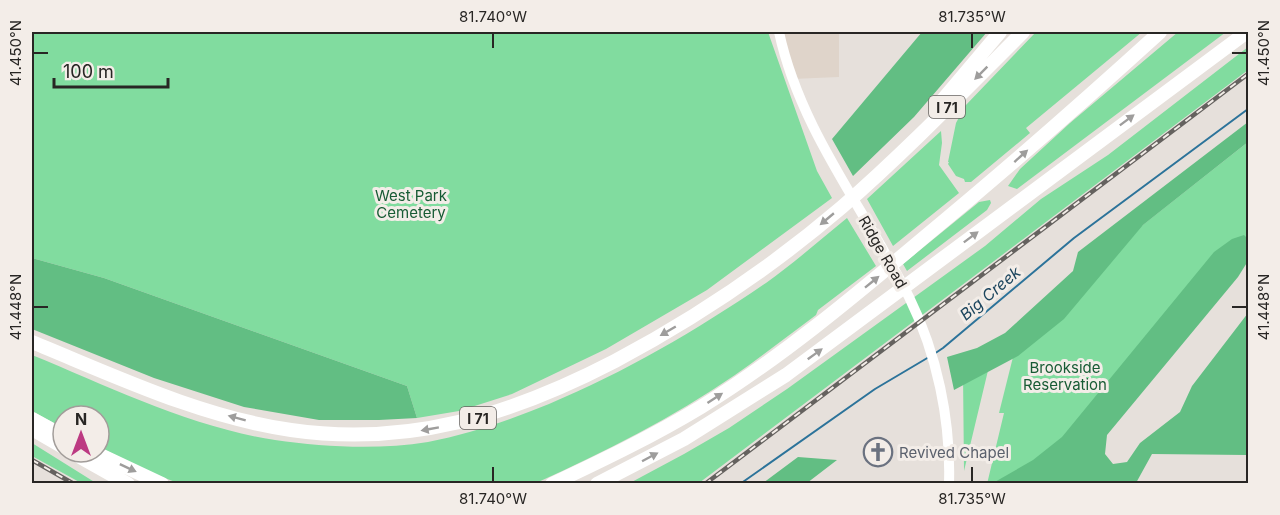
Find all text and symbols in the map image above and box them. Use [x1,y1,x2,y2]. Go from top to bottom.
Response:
text: 81.740°W [459,7,527,26]
text: 81.735°W [938,7,1006,26]
text: 41.450°N [6,20,25,86]
text: 41.450°N [1254,20,1273,86]
scale bar [54,51,168,89]
text: 100 m [63,61,114,82]
one-way arrow [975,66,989,80]
road number: I 71 [929,96,965,118]
one-way arrow [1120,115,1135,127]
one-way arrow [1013,150,1028,163]
park label: West Park Cemetery [375,186,448,222]
one-way arrow [820,212,835,225]
street label: Ridge Road [855,212,911,292]
one-way arrow [964,232,979,244]
water label: Big Creek [955,262,1025,324]
text: 41.448°N [6,274,25,340]
text: 41.448°N [1254,274,1273,340]
one-way arrow [864,275,880,288]
one-way arrow [659,326,676,336]
one-way arrow [806,348,822,360]
park label: Brookside Reservation [1023,358,1107,394]
one-way arrow [707,392,723,403]
north arrow [51,404,111,464]
road number: I 71 [460,407,496,429]
text: N [75,409,87,429]
one-way arrow [228,413,246,423]
one-way arrow [420,425,439,434]
church icon: Revived Chapel [862,436,894,468]
place label: Revived Chapel [899,443,1009,462]
one-way arrow [642,452,659,462]
one-way arrow [119,464,136,473]
text: 81.740°W [459,489,527,508]
text: 81.735°W [938,489,1006,508]

